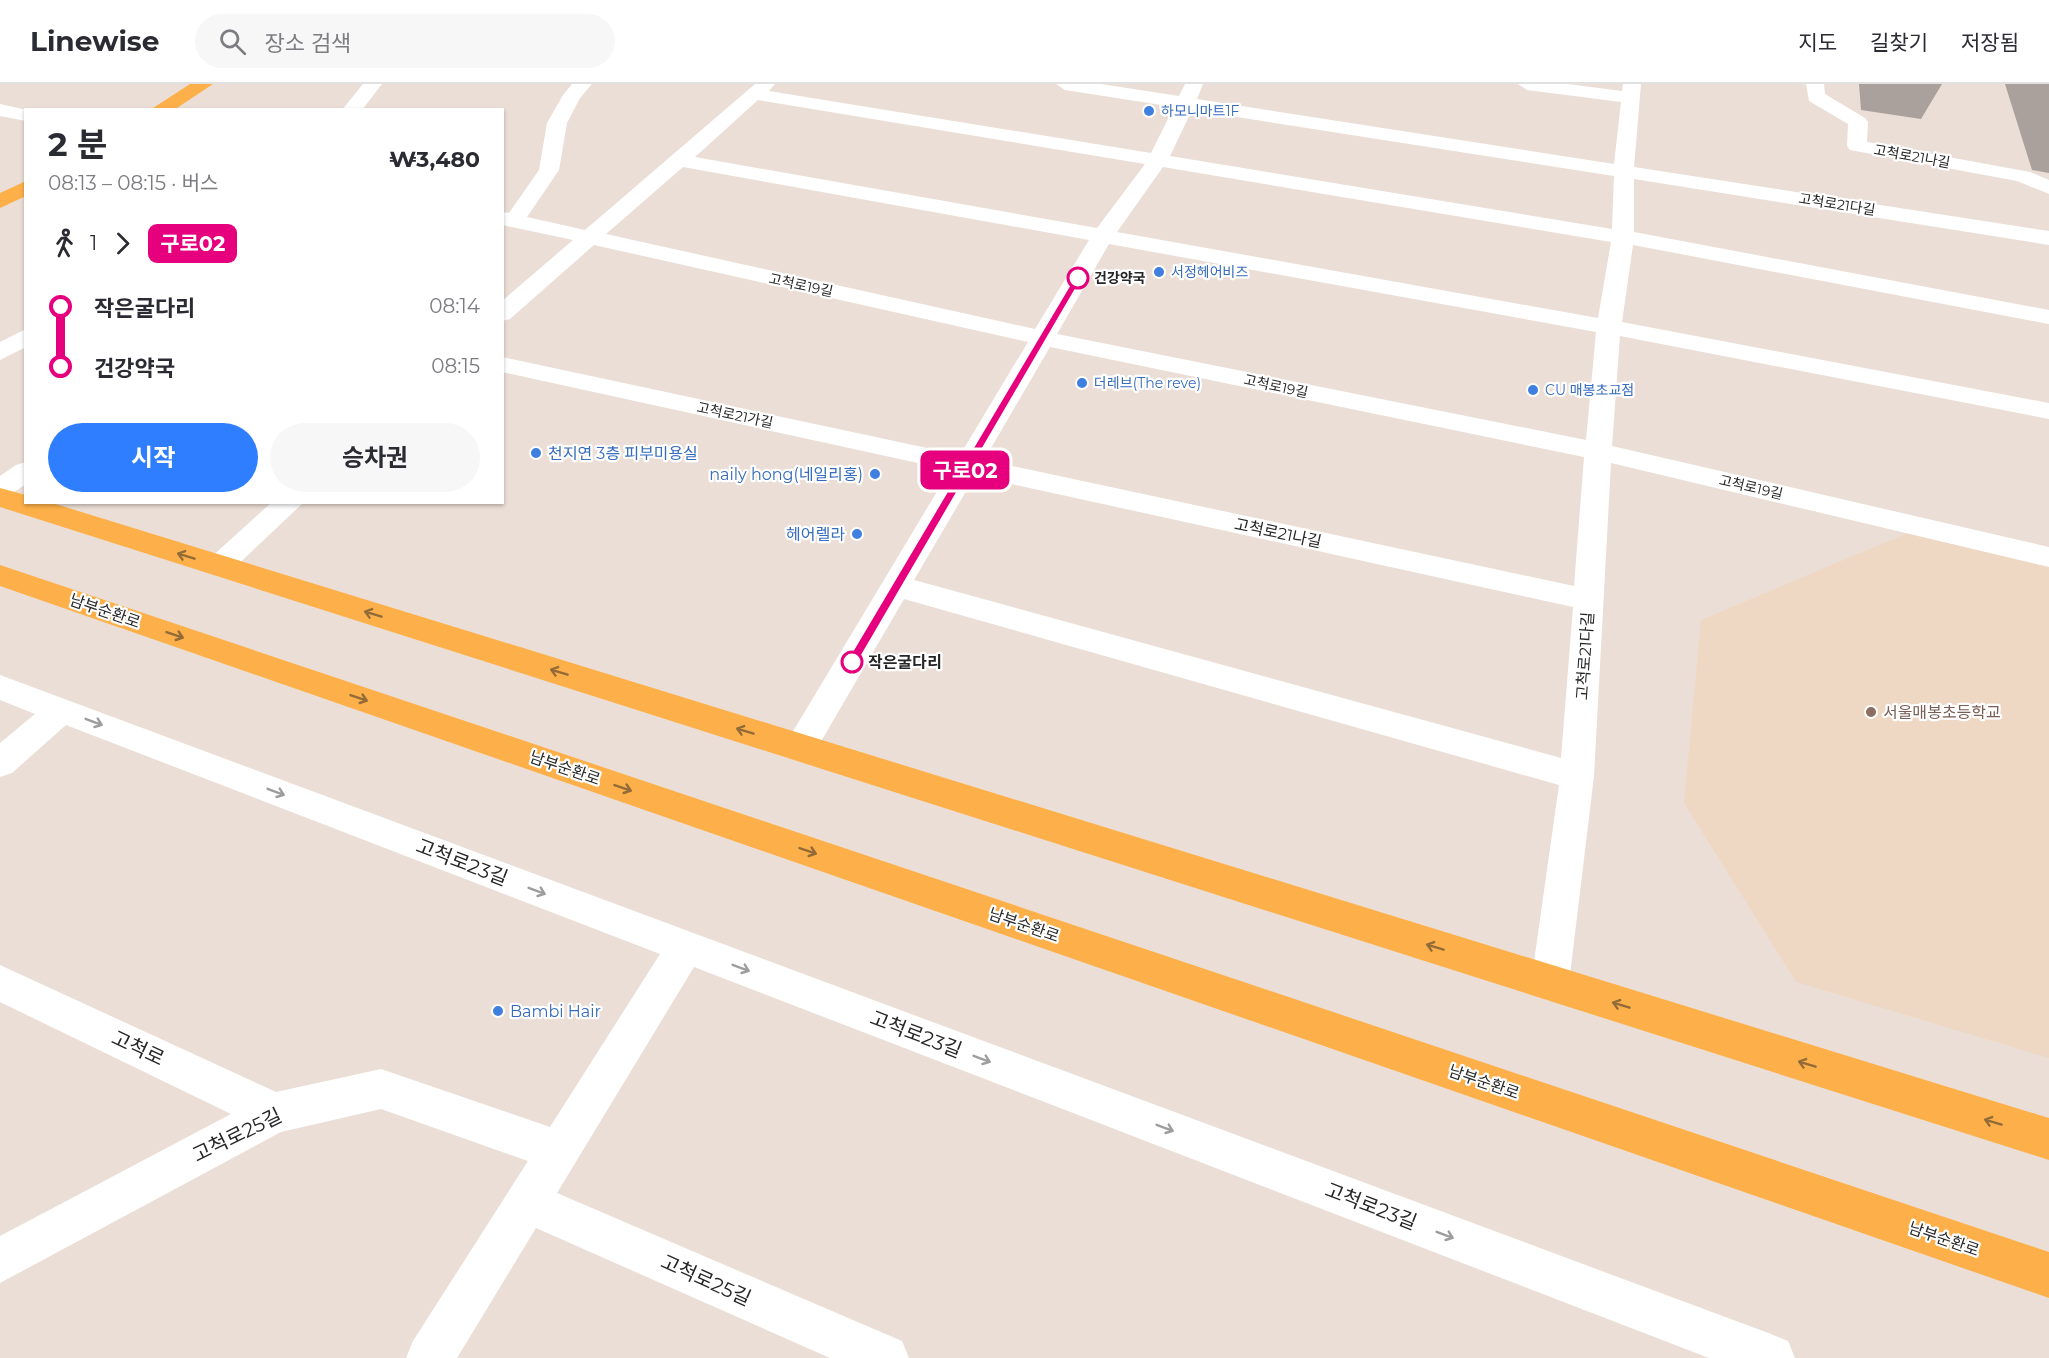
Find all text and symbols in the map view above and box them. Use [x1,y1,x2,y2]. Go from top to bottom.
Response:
search box [195,14,615,68]
text: Linewise [30,24,159,58]
icon: search [216,25,249,58]
text: 장소 검색 [264,30,351,57]
text: 지도 [1798,30,1837,55]
text: 길찾기 [1870,30,1928,55]
text: 저장됨 [1961,30,2019,55]
place label: 하모니마트1F [1161,102,1239,120]
marker: 하모니마트1F [1142,104,1156,118]
text: 2 분 [48,124,107,164]
street label: 고척로21나길 [1872,140,1952,172]
text: ₩3,480 [389,146,480,173]
text: 08:13 – 08:15 · 버스 [48,171,218,195]
street label: 고척로21다길 [1797,189,1877,219]
icon: walk [48,227,81,260]
icon: forward [106,227,139,260]
text: 1 [90,231,97,255]
text: 구로02 [160,231,225,256]
place label: 서정헤어비즈 [1171,263,1248,281]
marker: 서정헤어비즈 [1152,265,1166,279]
marker: 건강약국 [1067,267,1089,289]
street label: 고척로19길 [767,269,835,301]
place label: 건강약국 [1094,269,1146,287]
text: 08:14 [429,294,480,318]
text: 작은굴다리 [94,295,195,322]
text: 08:15 [431,354,480,378]
text: 건강약국 [94,355,175,382]
street label: 고척로19길 [1242,370,1310,402]
place label: 더레브(The reve) [1094,374,1201,392]
marker: 더레브(The reve) [1075,376,1089,390]
place label: CU 매봉초교점 [1545,381,1634,399]
marker: CU 매봉초교점 [1526,383,1540,397]
street label: 고척로21가길 [695,398,775,432]
button: 시작 [48,423,258,492]
button: 승차권 [270,423,480,492]
place label: 천지연 3층 피부미용실 [548,444,698,463]
marker: 천지연 3층 피부미용실 [529,446,543,460]
line badge: 구로02 [923,450,1007,490]
text: 구로02 [932,458,998,483]
place label: naily hong(네일리홍) [709,465,863,484]
marker: naily hong(네일리홍) [868,467,882,481]
street label: 고척로19길 [1717,471,1785,503]
street label: 고척로21나길 [1233,515,1323,551]
place label: 헤어렐라 [786,525,845,544]
marker: 헤어렐라 [850,527,864,541]
one-way arrow [177,550,196,561]
street label: 남부순환로 [67,590,143,632]
one-way arrow [364,608,383,619]
street label: 고척로21다길 [1572,611,1598,701]
one-way arrow [165,630,184,641]
marker: 작은굴다리 [841,651,863,673]
place label: 작은굴다리 [868,653,942,672]
one-way arrow [550,666,569,677]
one-way arrow [349,693,368,704]
place label: 서울매봉초등학교 [1883,703,2001,722]
marker: 서울매봉초등학교 [1864,705,1878,719]
one-way arrow [84,717,103,728]
one-way arrow [736,725,755,736]
street label: 남부순환로 [527,747,603,789]
one-way arrow [613,784,632,795]
one-way arrow [266,787,285,798]
street label: 고척로23길 [413,834,511,890]
one-way arrow [798,847,817,858]
one-way arrow [527,886,546,897]
street label: 남부순환로 [986,904,1062,946]
one-way arrow [1426,941,1445,952]
one-way arrow [731,963,750,974]
one-way arrow [1612,999,1631,1010]
place label: Bambi Hair [510,1002,601,1021]
marker: Bambi Hair [491,1004,505,1018]
street label: 고척로23길 [867,1006,965,1062]
street label: 고척로 [108,1025,168,1071]
one-way arrow [972,1054,991,1065]
one-way arrow [1798,1057,1817,1068]
street label: 남부순환로 [1446,1061,1522,1103]
street label: 고척로25길 [188,1103,286,1167]
one-way arrow [1984,1116,2003,1127]
one-way arrow [1155,1124,1173,1135]
street label: 고척로23길 [1322,1178,1420,1234]
street label: 남부순환로 [1906,1218,1982,1260]
one-way arrow [1435,1230,1454,1241]
street label: 고척로25길 [657,1249,755,1311]

